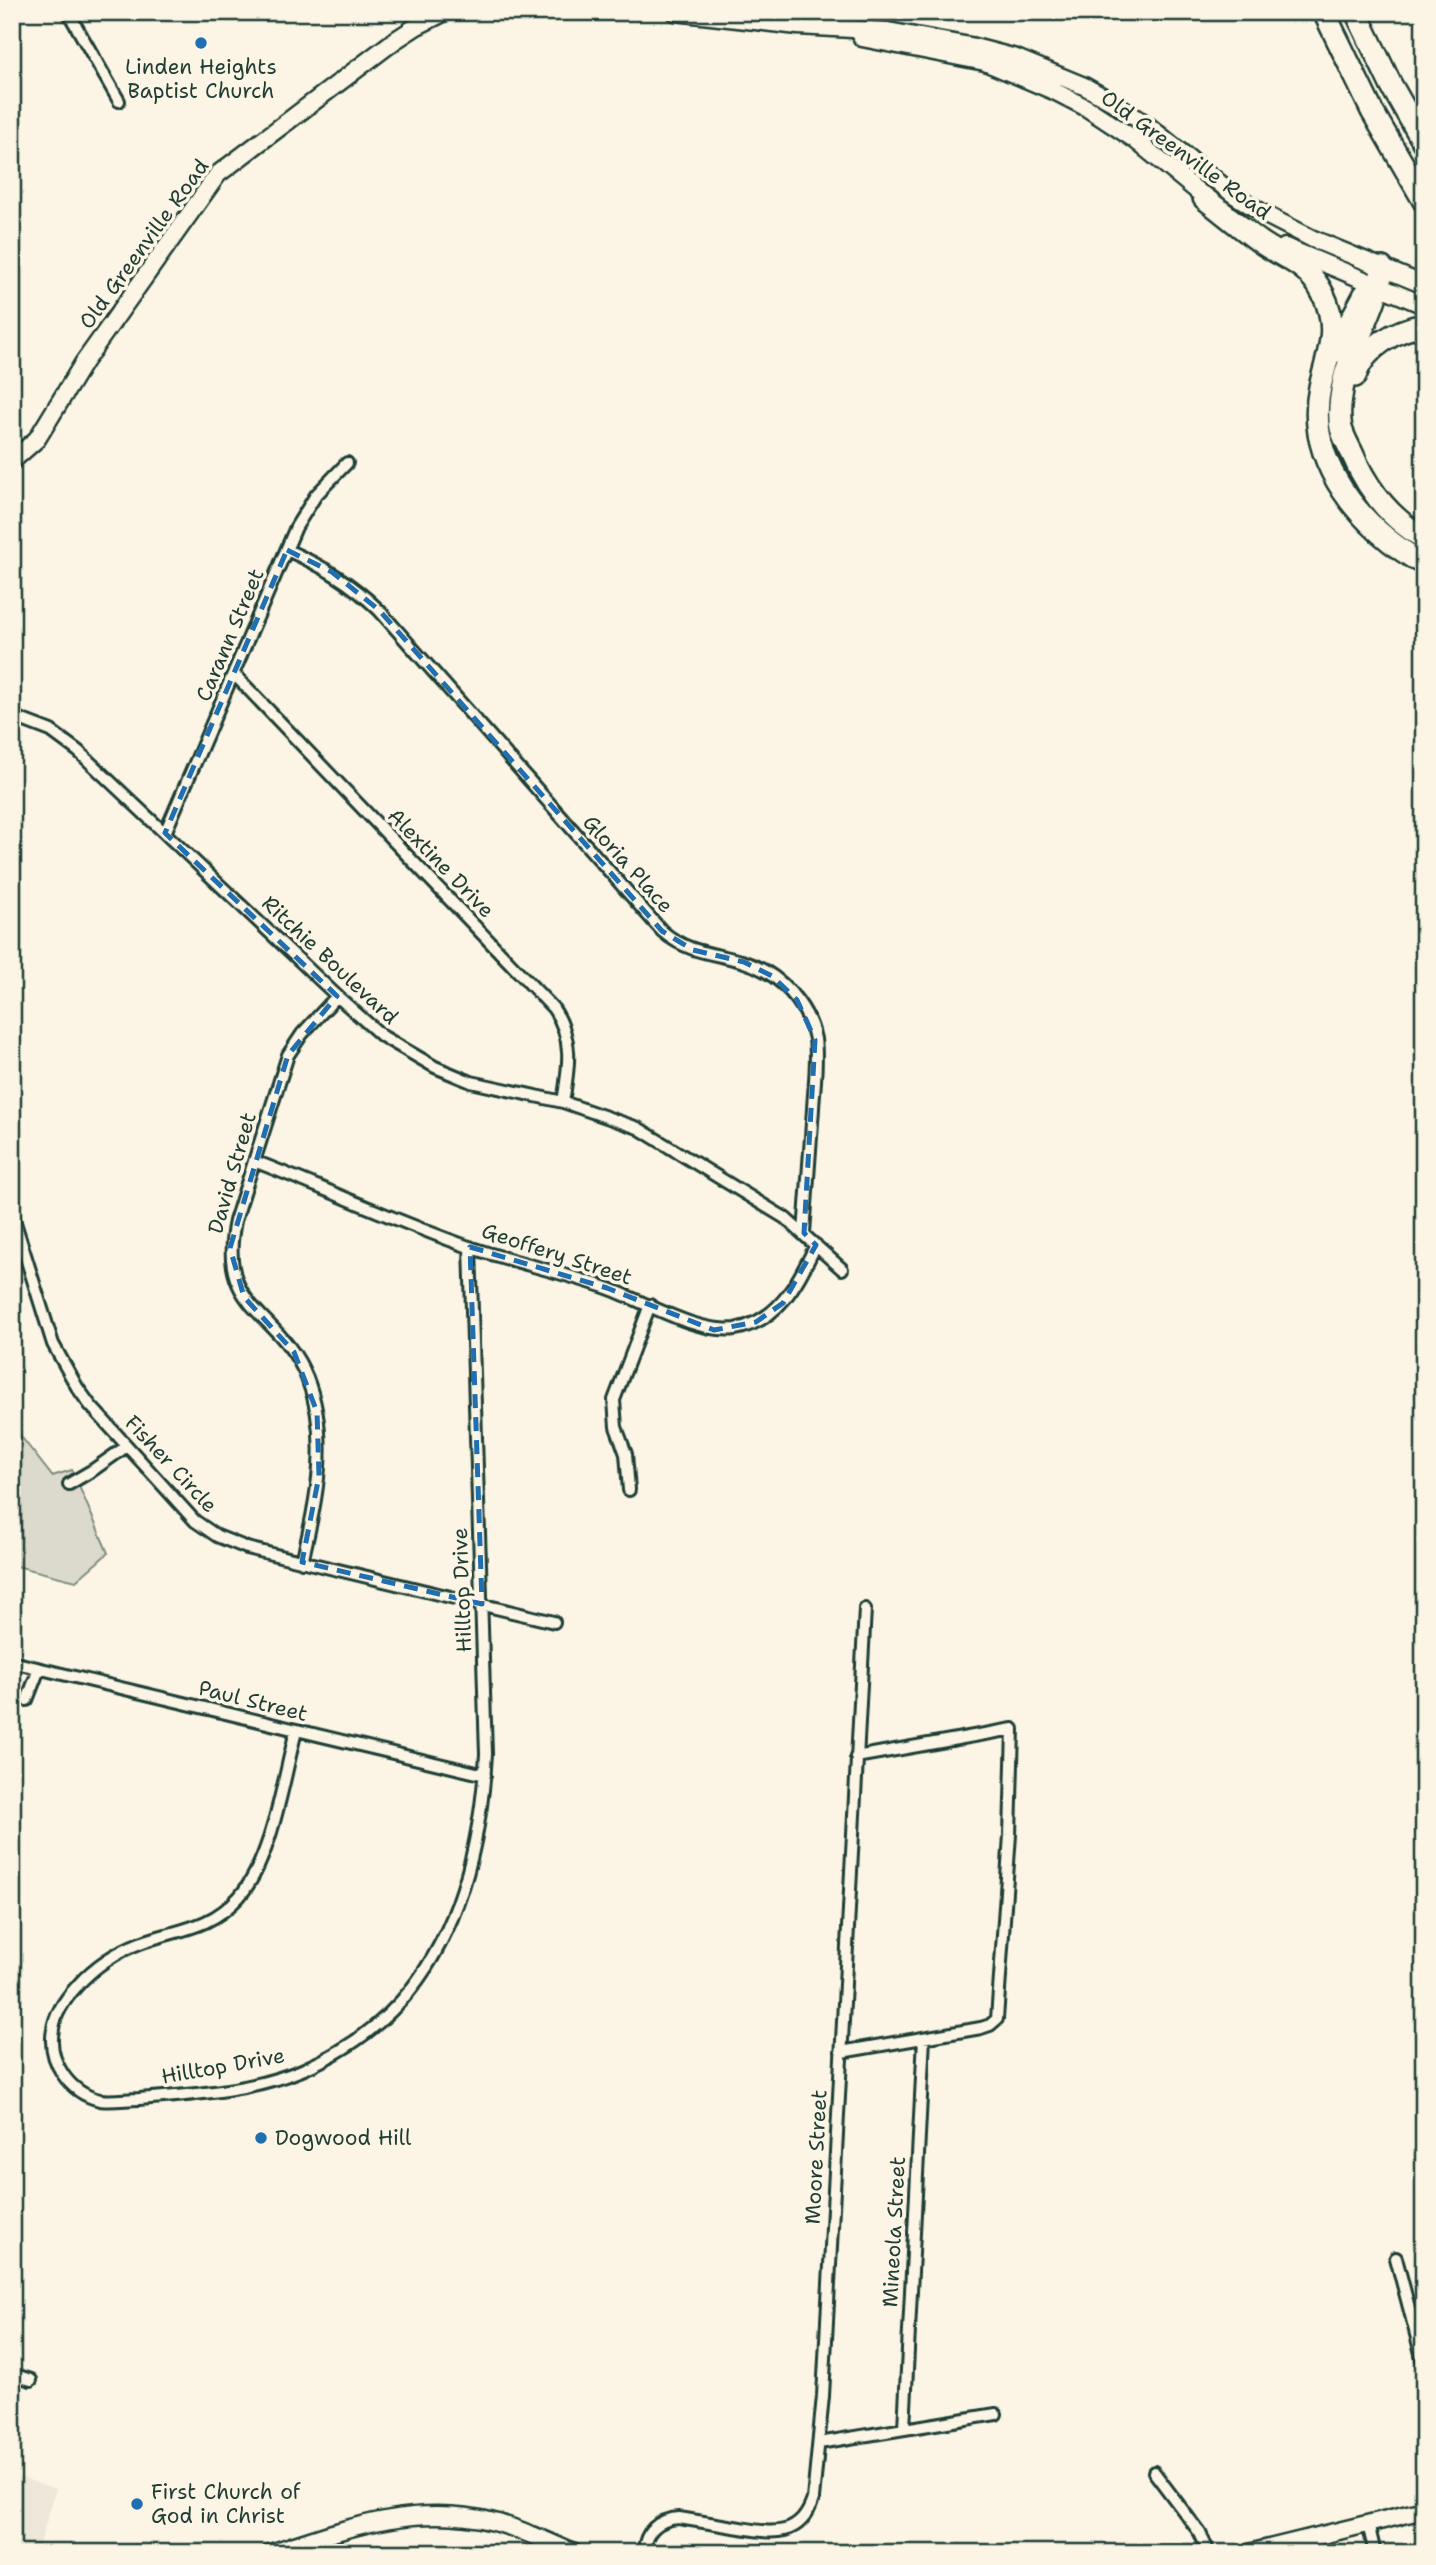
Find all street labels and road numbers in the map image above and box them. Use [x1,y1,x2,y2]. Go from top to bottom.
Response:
street label: Old Greenville Road [1095,84,1277,226]
street label: Old Greenville Road [73,153,215,335]
street label: Carann Street [189,564,271,706]
street label: Alextine Drive [382,802,500,924]
street label: Gloria Place [576,809,680,919]
street label: Ritchie Boulevard [256,889,404,1031]
street label: David Street [201,1109,263,1237]
street label: Geoffery Street [478,1216,636,1292]
street label: Fisher Circle [119,1409,223,1519]
street label: Hilltop Drive [446,1527,478,1653]
street label: Paul Street [196,1674,310,1728]
street label: Hilltop Drive [159,2041,287,2091]
street label: Moore Street [798,2089,834,2225]
street label: Mineola Street [876,2156,912,2308]

